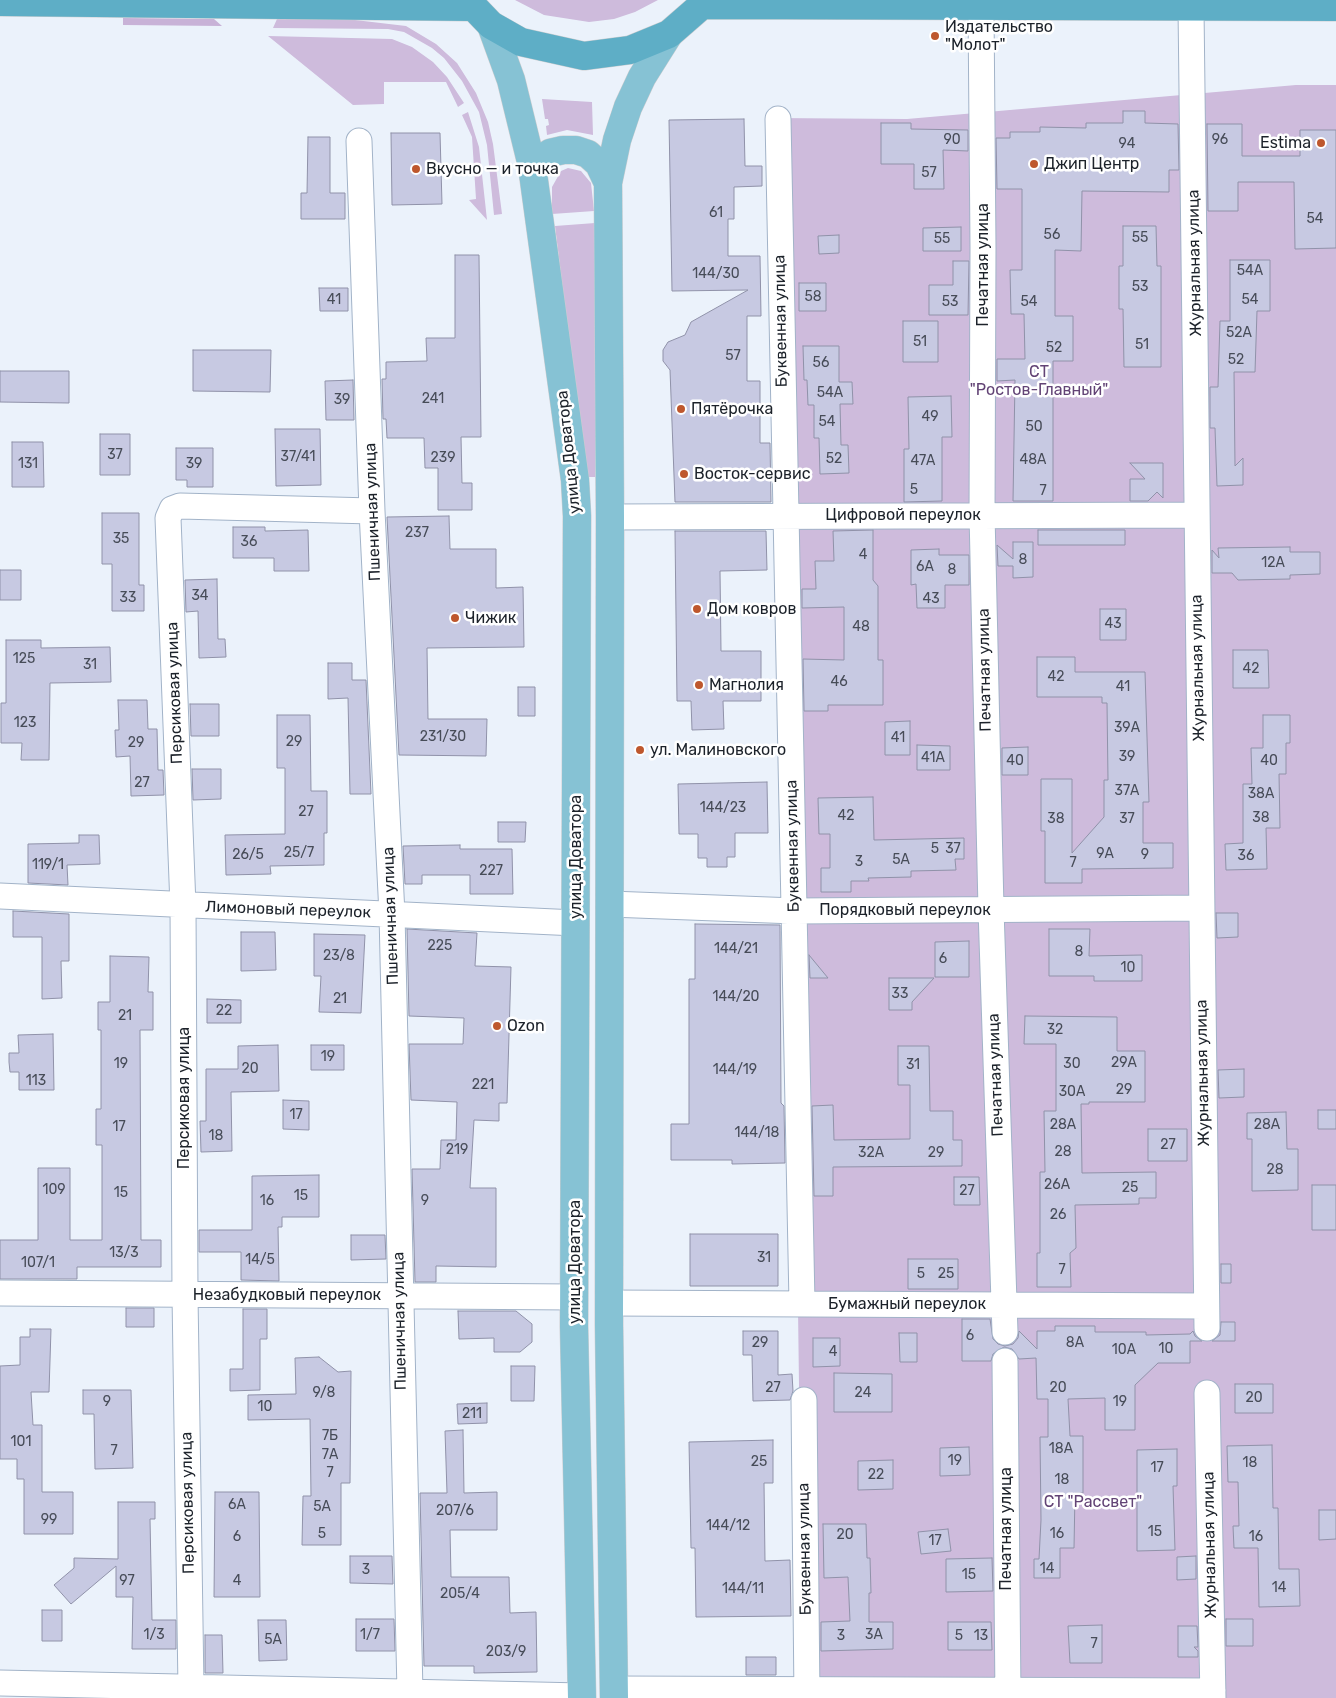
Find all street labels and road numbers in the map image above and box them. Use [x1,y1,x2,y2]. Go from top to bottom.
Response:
street label: Журнальная улица [1184,189,1206,337]
street label: Печатная улица [973,203,993,327]
street label: Буквенная улица [770,255,792,387]
street label: улица Доватора [553,389,585,515]
street label: Пшеничная улица [361,442,385,582]
street label: Цифровой переулок [825,505,981,525]
street label: Журнальная улица [1187,594,1209,742]
street label: Печатная улица [974,608,996,732]
street label: Персиковая улица [163,622,187,764]
street label: Буквенная улица [782,780,804,912]
street label: улица Доватора [566,795,586,919]
street label: Пшеничная улица [379,846,403,986]
street label: Лимоновый переулок [205,898,371,922]
street label: Порядковый переулок [819,900,991,920]
street label: Журнальная улица [1192,999,1214,1147]
street label: Печатная улица [984,1013,1008,1137]
street label: Персиковая улица [174,1027,194,1169]
street label: улица Доватора [565,1200,585,1324]
street label: Пшеничная улица [389,1252,411,1390]
street label: Незабудковый переулок [193,1285,381,1305]
street label: Бумажный переулок [828,1294,986,1314]
street label: Персиковая улица [177,1432,199,1574]
street label: Печатная улица [996,1467,1016,1591]
street label: Журнальная улица [1199,1471,1221,1619]
street label: Буквенная улица [794,1483,816,1615]

